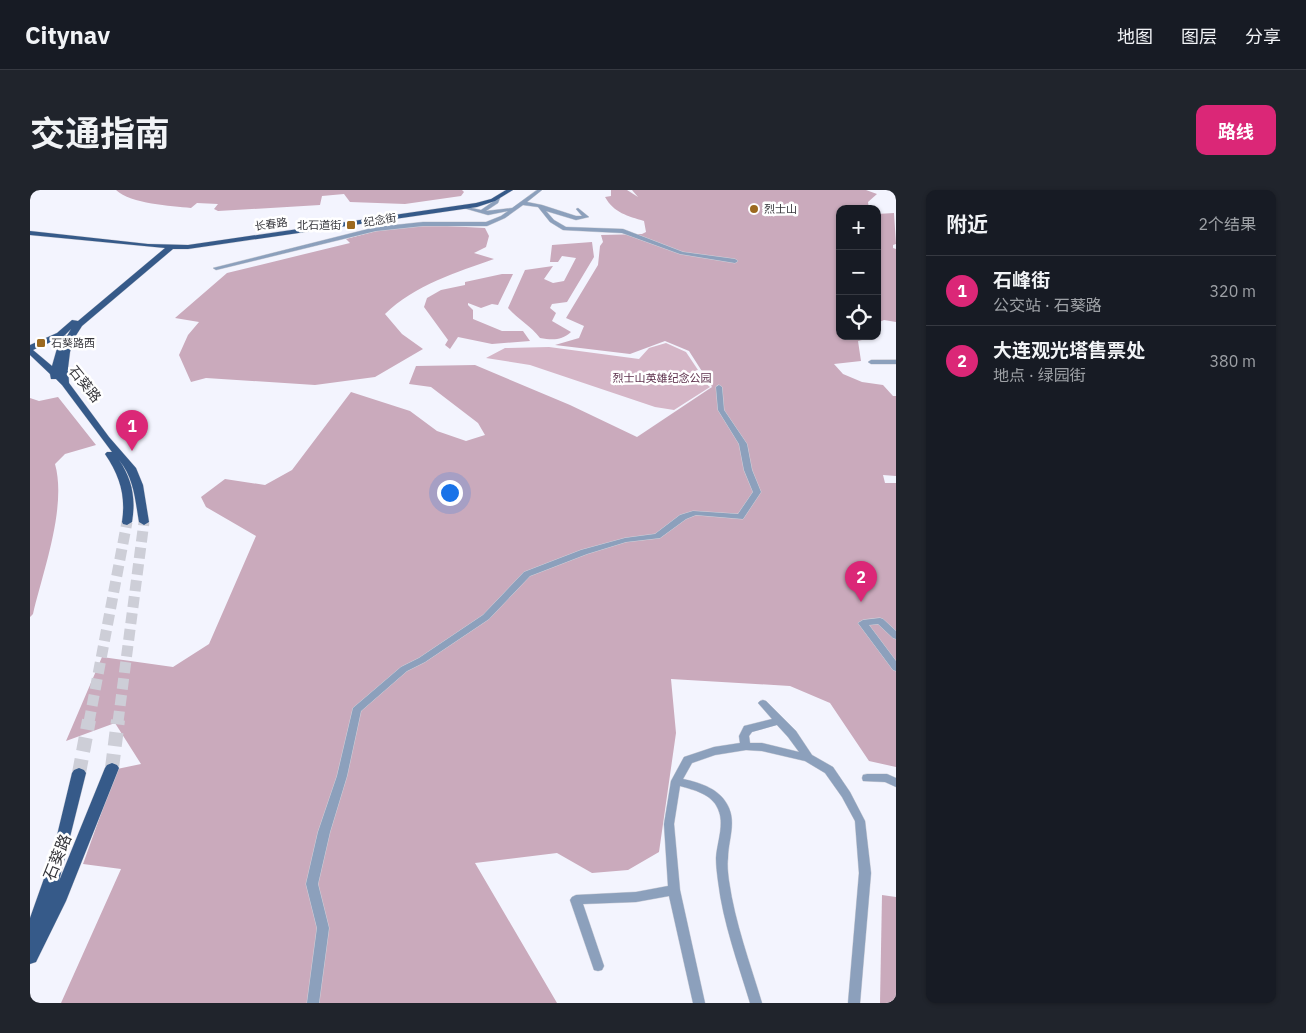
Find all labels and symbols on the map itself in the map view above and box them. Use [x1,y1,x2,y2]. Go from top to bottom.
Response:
place label: 烈士山 [764,202,797,216]
marker: 烈士山 [748,203,760,215]
street label: 纪念街 [363,211,397,229]
street label: 长春路 [254,215,288,233]
place label: 北石道街 [297,218,341,232]
marker: 北石道街 [345,219,357,231]
place label: 石葵路西 [51,336,95,350]
marker: 石葵路西 [35,337,47,349]
street label: 石葵路 [65,362,105,406]
park label: 烈士山英雄纪念公园 [613,371,712,385]
pin: 1 [116,410,148,451]
your location [437,480,463,506]
pin: 2 [845,561,877,602]
street label: 石葵路 [39,831,75,883]

